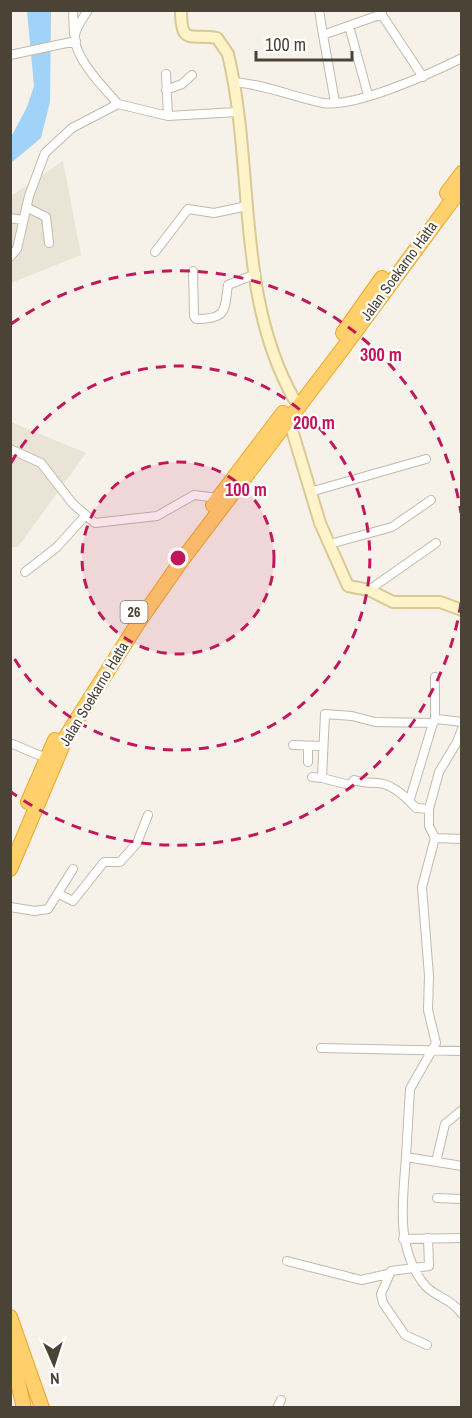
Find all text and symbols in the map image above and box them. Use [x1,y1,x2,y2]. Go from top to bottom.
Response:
scale bar [256,24,352,62]
text: 100 m [265,32,306,57]
street label: Jalan Soekarno Hatta [355,217,442,325]
text: 300 m [360,342,402,367]
text: 200 m [293,410,335,435]
text: 100 m [225,477,267,502]
centre of rings [168,548,188,568]
road number: 26 [120,601,148,623]
street label: Jalan Soekarno Hatta [54,638,133,750]
north arrow [24,1334,84,1394]
text: N [49,1368,60,1390]

